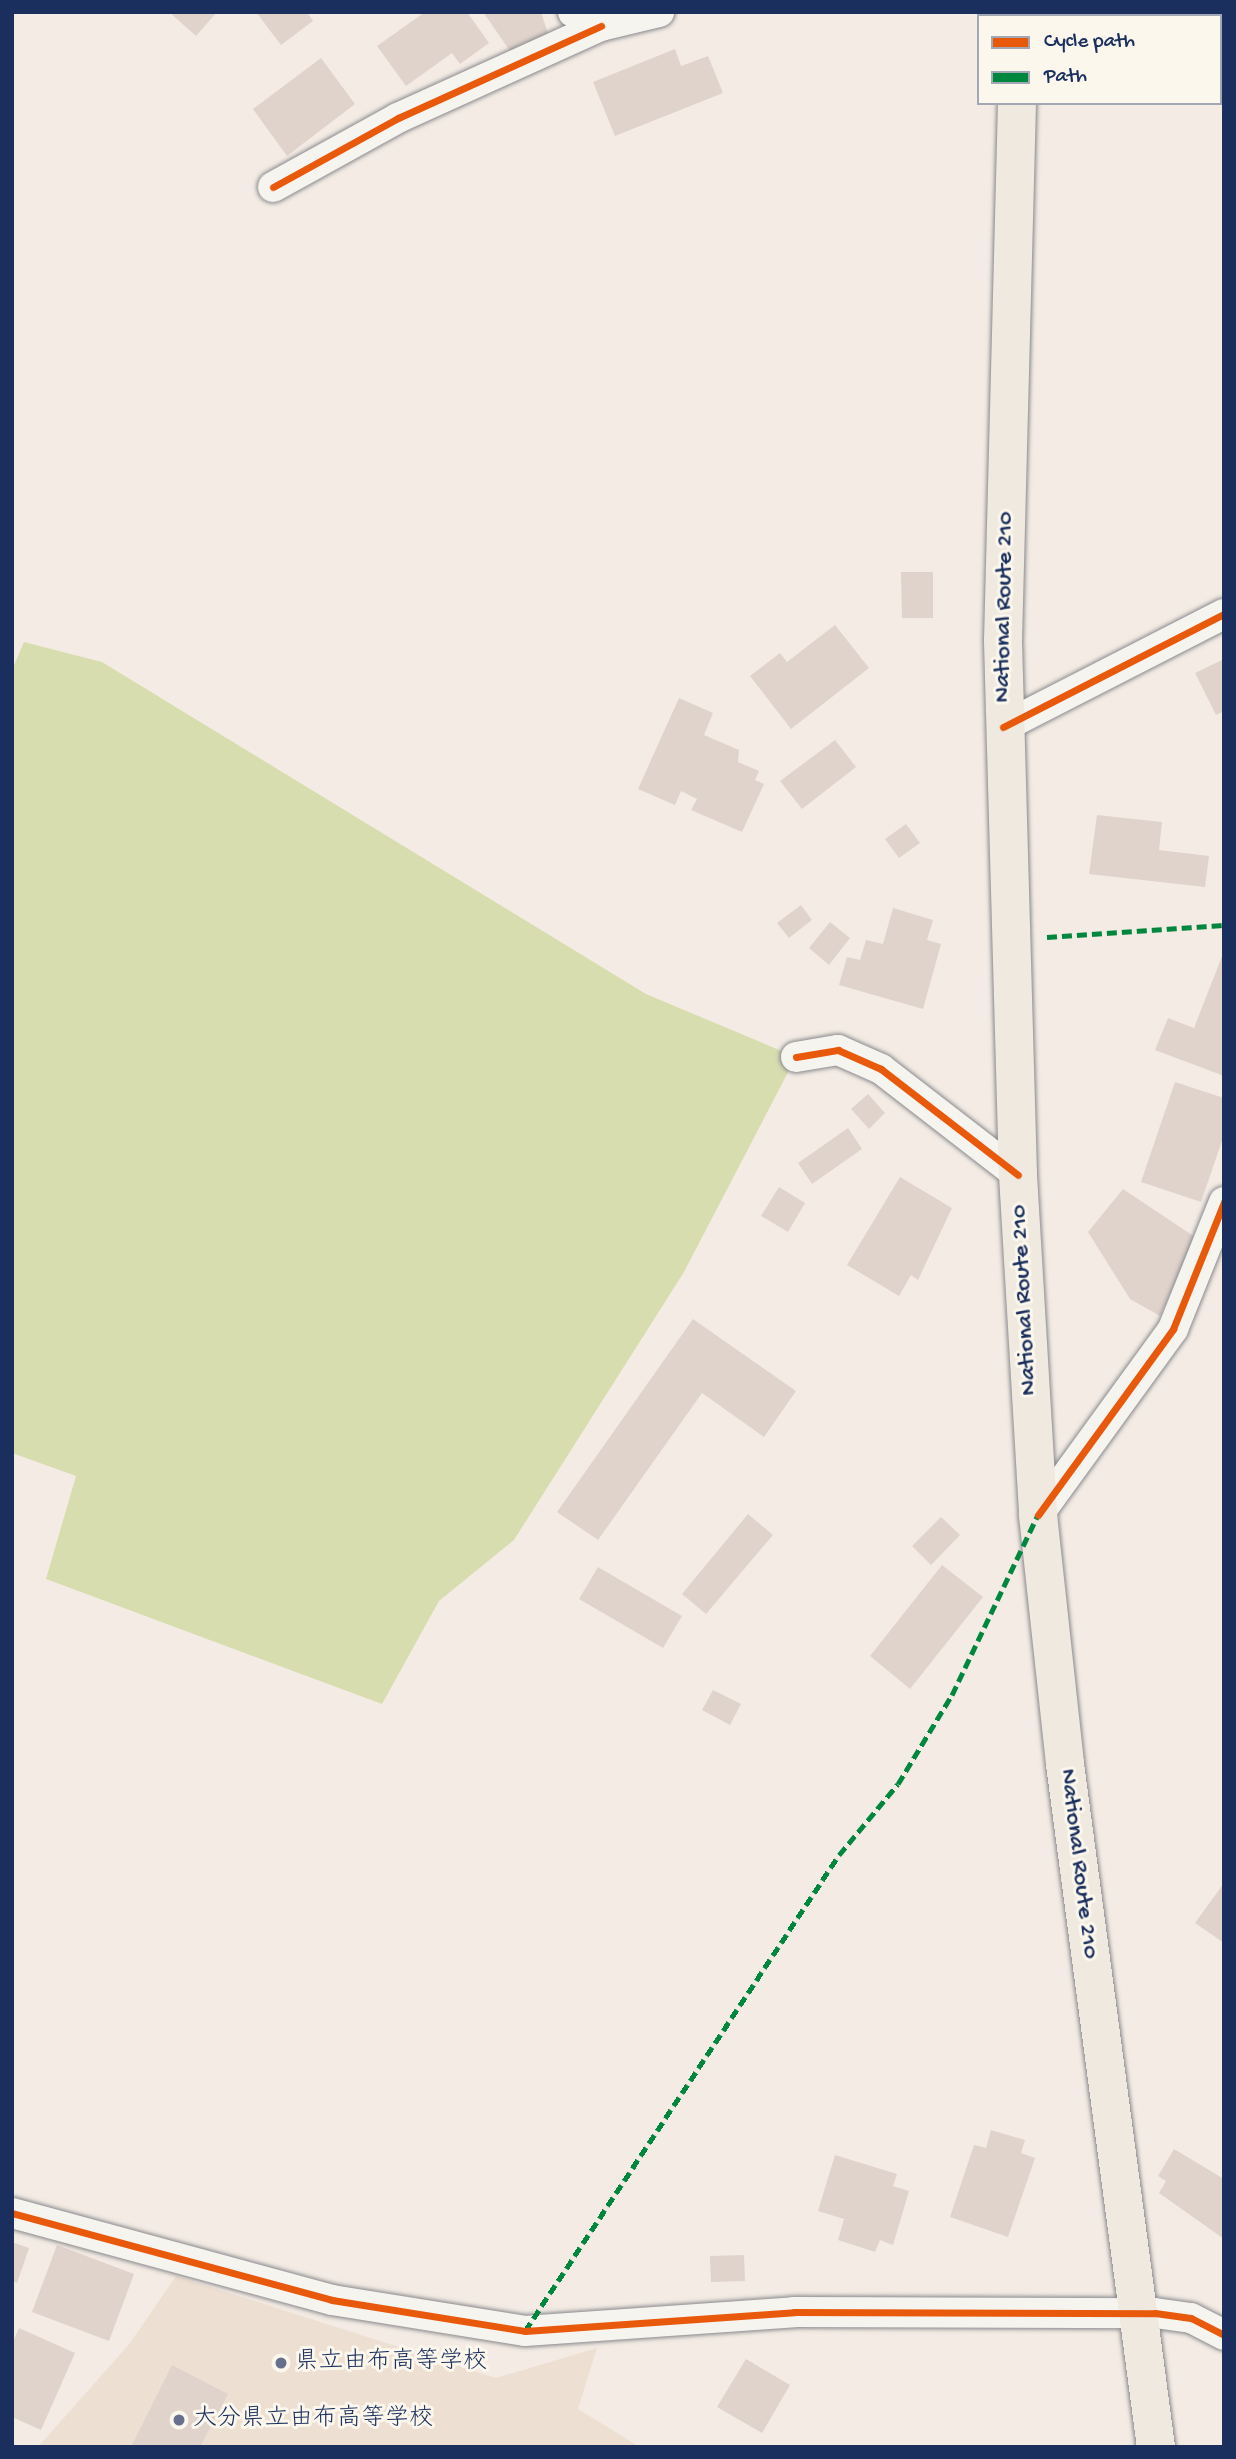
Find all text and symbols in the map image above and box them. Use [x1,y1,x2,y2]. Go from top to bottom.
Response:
legend [977,14,1222,105]
text: Cycle path [1044,30,1135,55]
text: Path [1044,65,1087,90]
street label: National Route 210 [989,511,1021,703]
street label: National Route 210 [1006,1204,1044,1396]
street label: National Route 210 [1052,1767,1104,1961]
place label: 県立由布高等学校 [295,2349,487,2377]
marker: 県立由布高等学校 [273,2355,289,2371]
place label: 大分県立由布高等学校 [193,2406,433,2434]
marker: 大分県立由布高等学校 [171,2412,187,2428]

